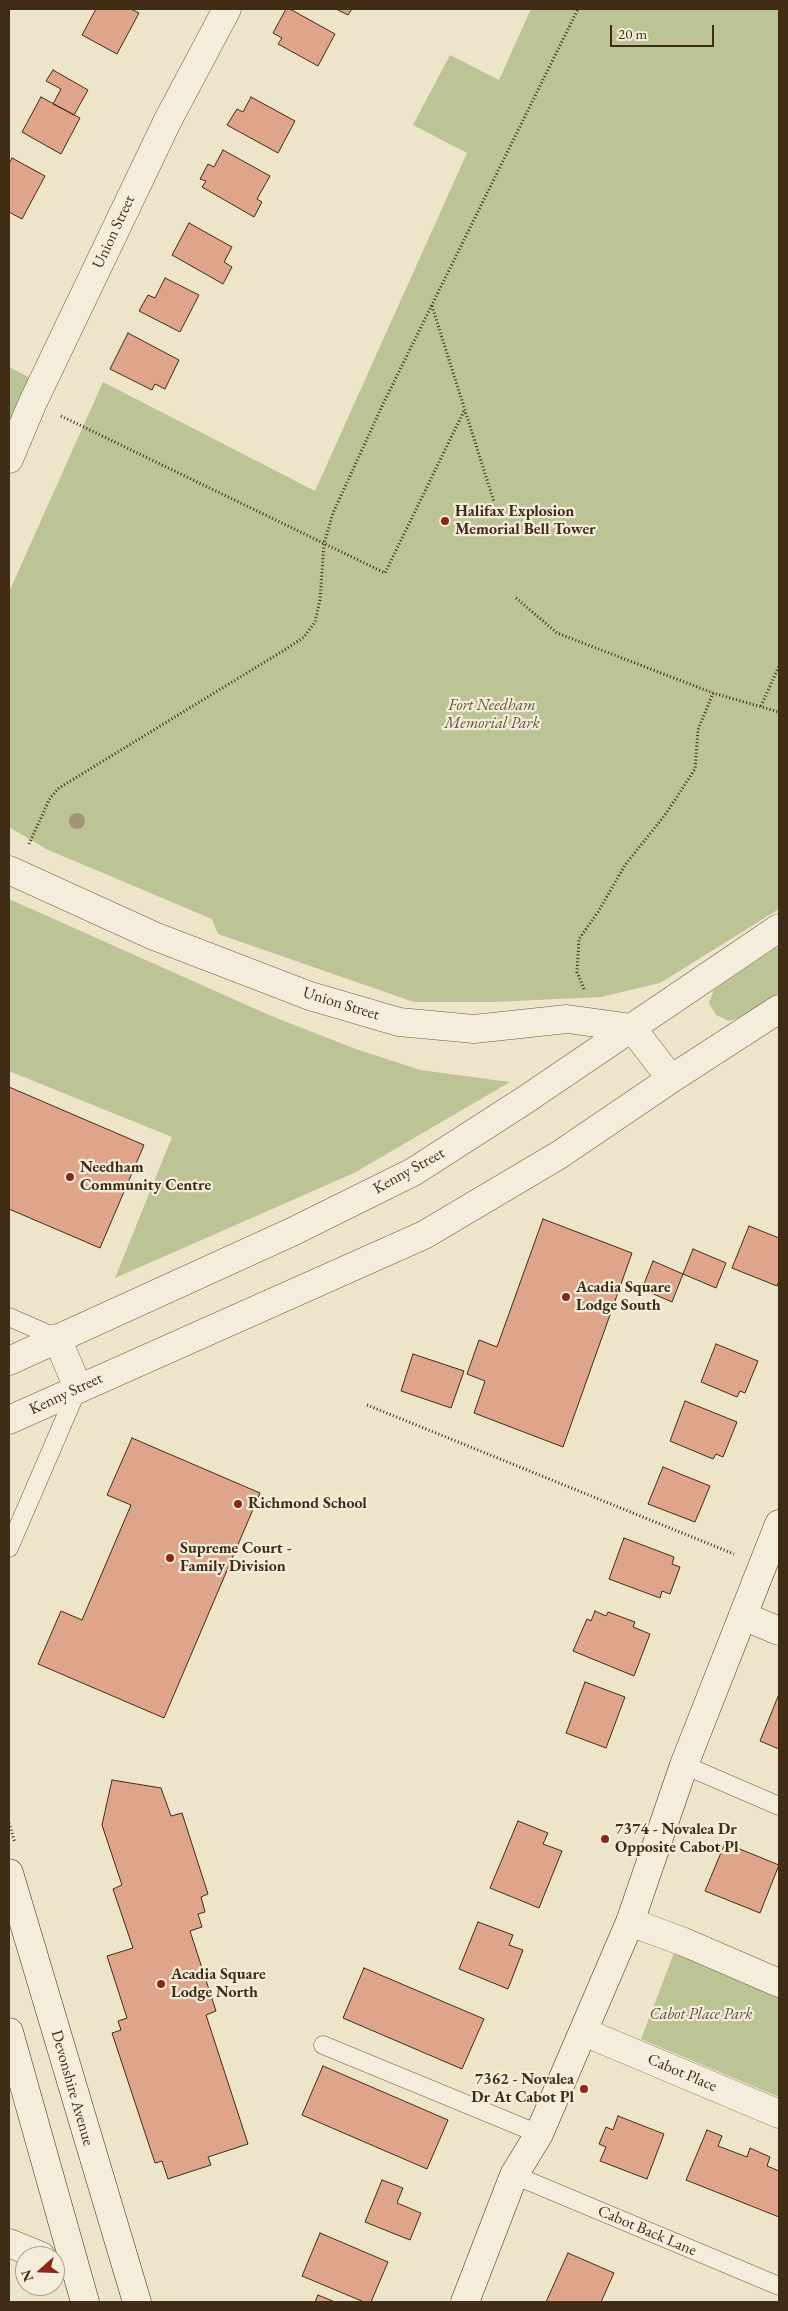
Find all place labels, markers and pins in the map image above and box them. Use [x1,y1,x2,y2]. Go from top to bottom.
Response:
place label: Halifax Explosion Memorial Bell Tower [455,502,596,540]
marker: Halifax Explosion Memorial Bell Tower [439,515,451,527]
place label: Needham Community Centre [80,1158,211,1196]
marker: Needham Community Centre [64,1171,76,1183]
place label: Acadia Square Lodge South [576,1278,671,1316]
marker: Acadia Square Lodge South [560,1291,572,1303]
place label: Richmond School [248,1494,367,1514]
marker: Richmond School [232,1498,244,1510]
place label: Supreme Court - Family Division [180,1539,292,1577]
marker: Supreme Court - Family Division [164,1552,176,1564]
place label: 7374 - Novalea Dr Opposite Cabot Pl [615,1820,739,1858]
marker: 7374 - Novalea Dr Opposite Cabot Pl [599,1833,611,1845]
place label: Acadia Square Lodge North [171,1965,266,2003]
marker: Acadia Square Lodge North [155,1978,167,1990]
place label: 7362 - Novalea Dr At Cabot Pl [471,2070,574,2108]
marker: 7362 - Novalea Dr At Cabot Pl [578,2083,590,2095]

